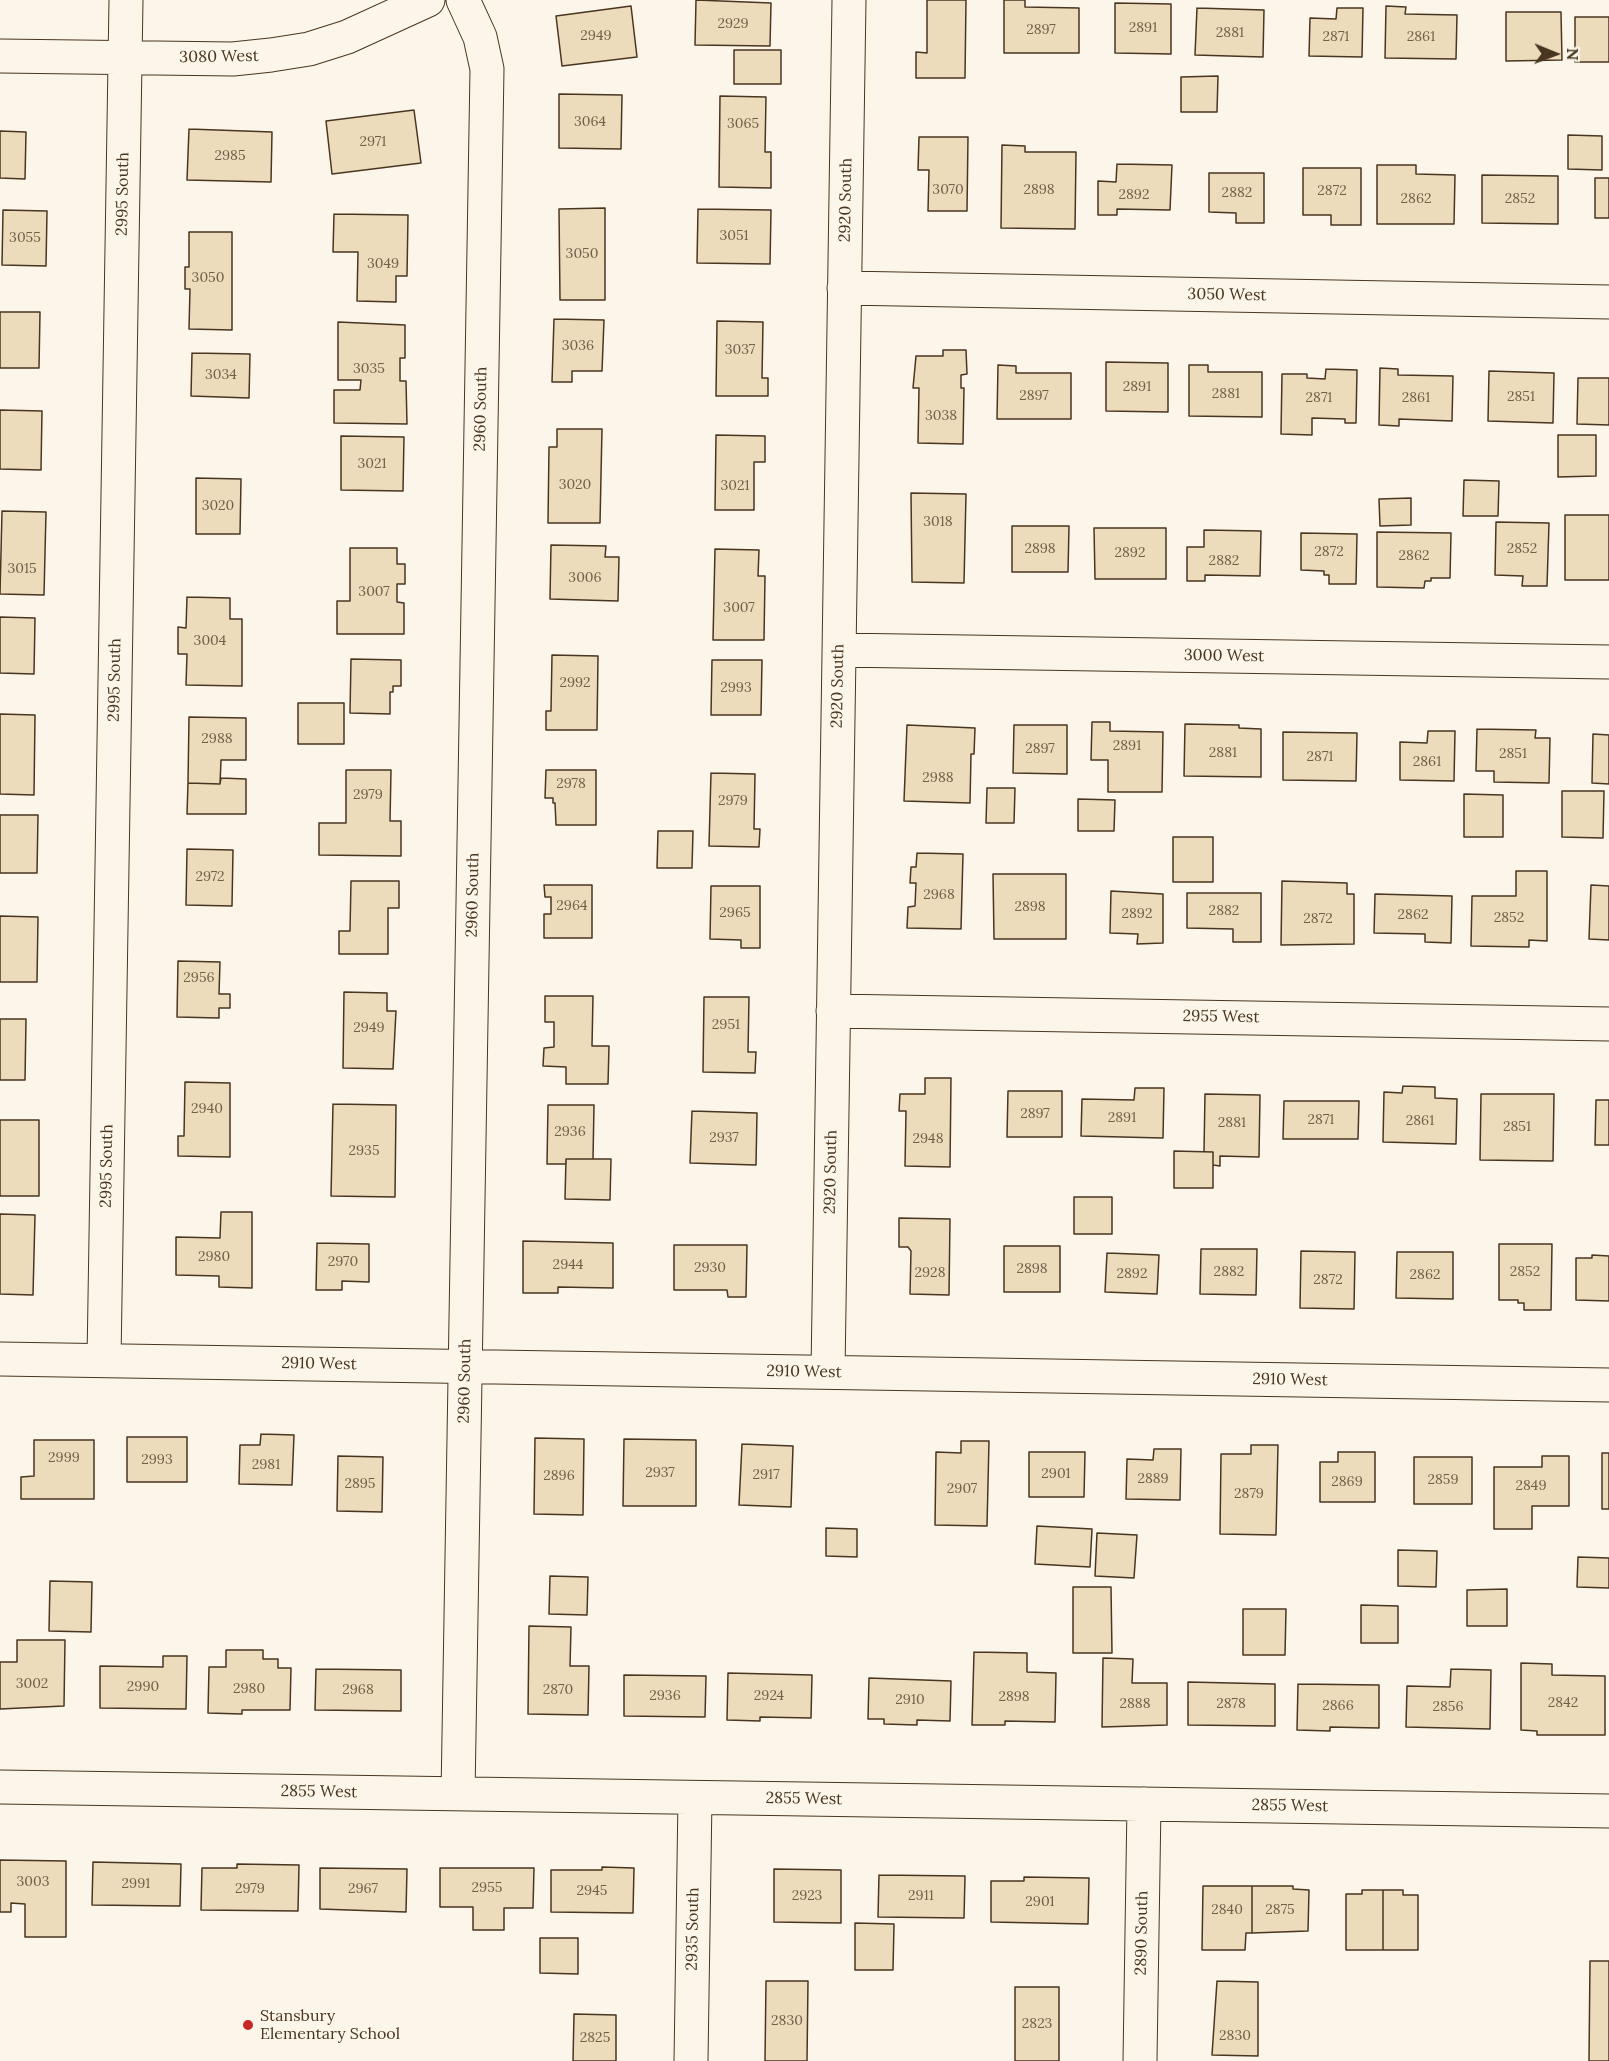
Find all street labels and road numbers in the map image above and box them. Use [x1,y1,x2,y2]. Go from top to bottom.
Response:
street label: 3080 West [179,47,259,67]
street label: 2995 South [113,152,133,236]
street label: 2920 South [836,158,856,242]
street label: 3050 West [1187,285,1267,305]
street label: 2960 South [471,366,491,452]
street label: 2995 South [105,638,125,722]
street label: 2920 South [828,644,848,728]
street label: 3000 West [1184,646,1264,666]
street label: 2960 South [463,852,483,938]
street label: 2955 West [1182,1007,1260,1027]
street label: 2995 South [97,1124,117,1208]
street label: 2920 South [821,1130,841,1214]
street label: 2960 South [455,1338,475,1424]
street label: 2910 West [281,1354,357,1374]
street label: 2910 West [766,1362,842,1382]
street label: 2910 West [1252,1370,1328,1390]
street label: 2855 West [280,1782,358,1802]
street label: 2855 West [765,1789,843,1809]
street label: 2855 West [1251,1796,1329,1816]
street label: 2935 South [683,1887,703,1971]
street label: 2890 South [1132,1891,1152,1975]

